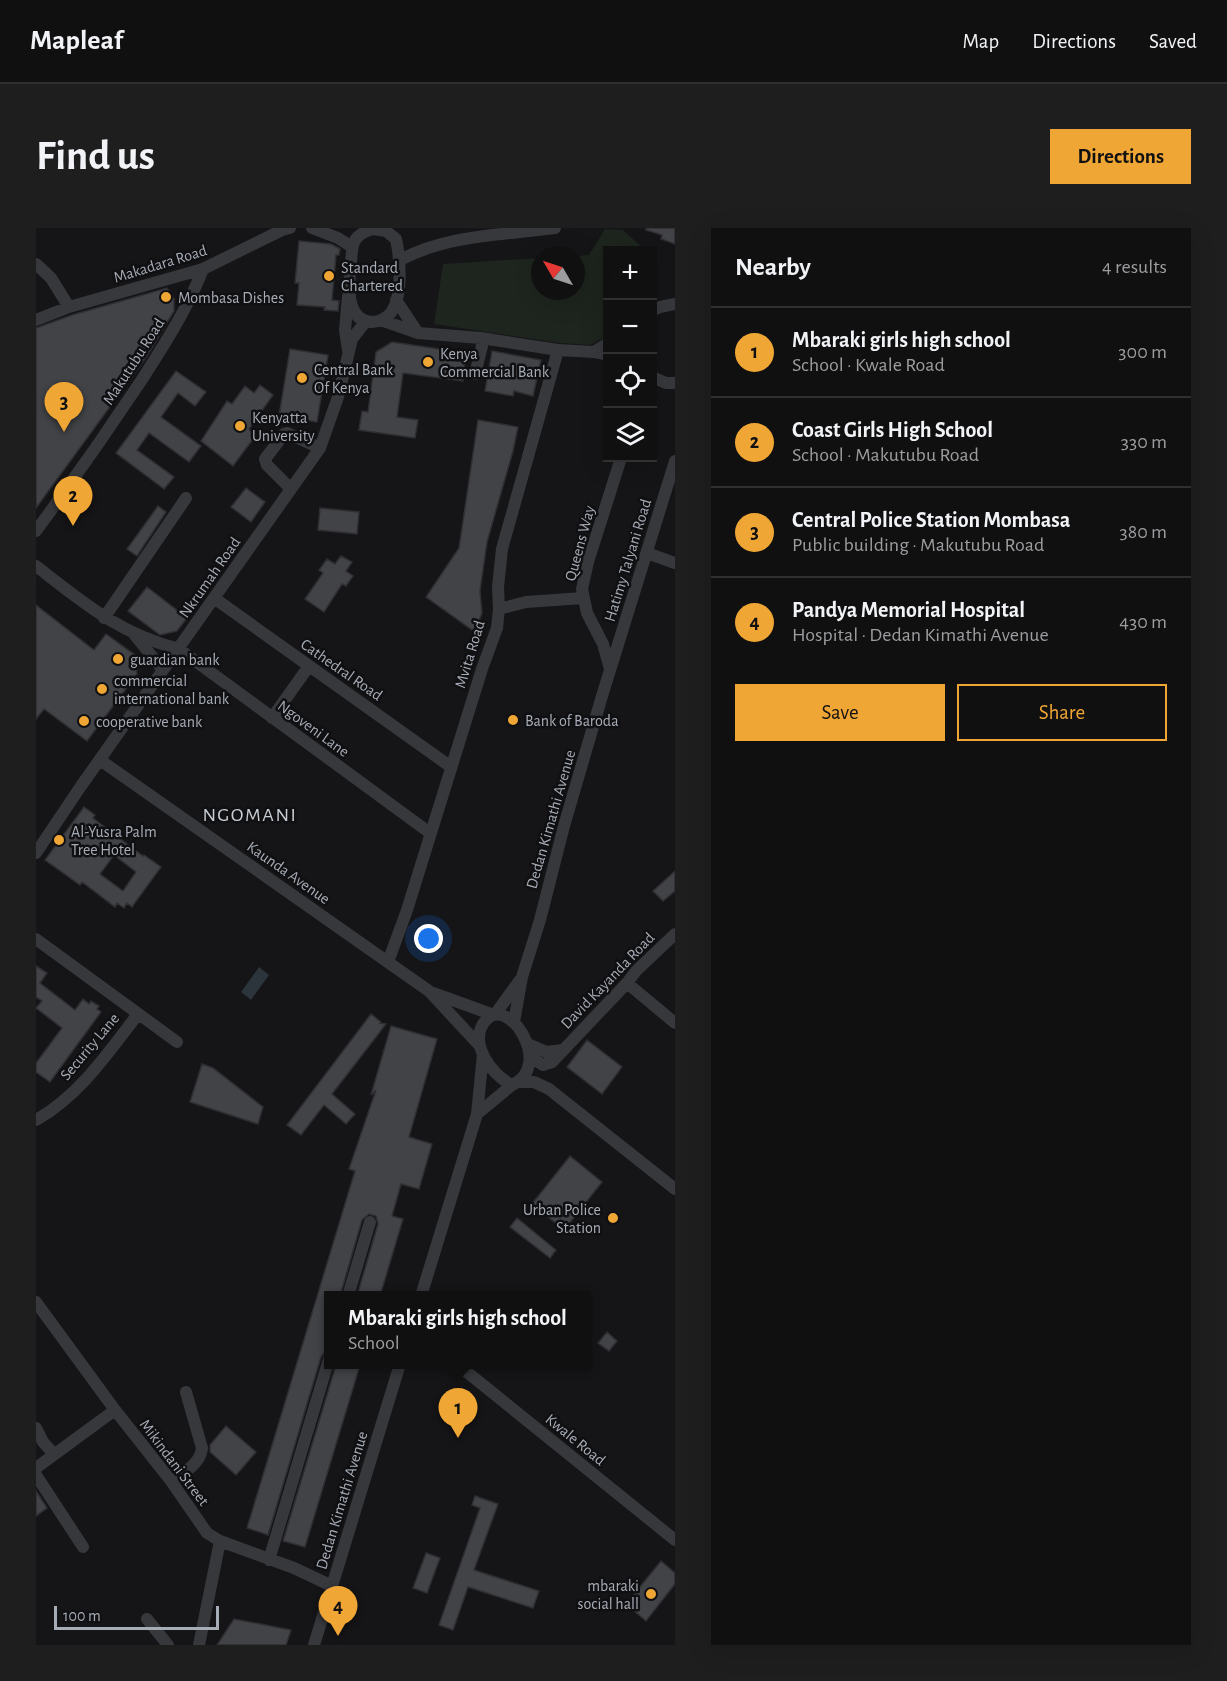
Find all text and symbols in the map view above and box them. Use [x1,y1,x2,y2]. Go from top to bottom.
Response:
text: Mapleaf [30,27,123,55]
text: Map [963,31,999,52]
text: Directions [1032,31,1116,52]
text: Saved [1149,31,1197,52]
button: Directions [1050,129,1191,184]
text: Find us [36,135,155,177]
street label: Makadara Road [112,242,209,286]
north arrow [531,246,585,300]
map controls [603,246,657,462]
button: + [603,246,657,300]
text: Nearby [735,254,811,280]
text: 4 results [1102,257,1167,277]
place label: Standard Chartered [341,260,403,294]
marker: Standard Chartered [322,269,336,283]
marker: Mombasa Dishes [159,290,173,304]
place label: Mombasa Dishes [178,290,284,306]
button: − [603,300,657,354]
street label: Makutubu Road [100,315,168,408]
text: Mbaraki girls high school [792,329,1011,351]
text: 1 [751,342,758,362]
text: 300 m [1118,342,1167,362]
place label: Kenya Commercial Bank [440,346,550,380]
button: locate [603,354,657,408]
marker: Kenya Commercial Bank [421,355,435,369]
text: School · Kwale Road [792,355,945,375]
place label: Central Bank Of Kenya [314,362,394,397]
marker: Central Bank Of Kenya [295,371,309,385]
pin: 3 [45,382,84,432]
button: layers [603,408,657,462]
place label: Kenyatta University [252,410,315,445]
marker: Kenyatta University [233,419,247,433]
text: Coast Girls High School [792,419,993,441]
text: 2 [750,432,759,452]
text: 330 m [1121,432,1167,452]
text: School · Makutubu Road [792,445,979,465]
pin: 2 [54,476,93,526]
street label: Hatimy Talyani Road [602,497,655,624]
street label: Queens Way [562,504,599,583]
text: Central Police Station Mombasa [792,509,1070,531]
text: 3 [750,522,759,542]
text: 380 m [1119,522,1167,542]
street label: Nkrumah Road [176,534,243,621]
text: Public building · Makutubu Road [792,535,1044,555]
text: Pandya Memorial Hospital [792,599,1025,621]
text: 4 [749,612,760,632]
text: 430 m [1119,612,1167,632]
street label: Mvita Road [452,619,488,690]
text: Hospital · Dedan Kimathi Avenue [792,625,1049,645]
street label: Cathedral Road [298,636,385,704]
marker: guardian bank [111,652,125,666]
place label: guardian bank [130,652,220,668]
place label: commercial international bank [114,673,230,707]
marker: commercial international bank [95,682,109,696]
button: Save [735,684,945,741]
button: Share [957,684,1167,741]
street label: Ngoveni Lane [275,698,352,760]
marker: Bank of Baroda [506,713,520,727]
place label: Bank of Baroda [525,713,619,729]
marker: cooperative bank [77,714,91,728]
place label: cooperative bank [96,714,203,730]
street label: Dedan Kimathi Avenue [523,748,578,890]
district label: NGOMANI [203,805,297,825]
place label: Al-Yusra Palm Tree Hotel [71,824,157,858]
marker: Al-Yusra Palm Tree Hotel [52,833,66,847]
street label: Kaunda Avenue [244,838,333,907]
your location [414,924,443,953]
street label: David Kayanda Road [558,929,658,1033]
street label: Security Lane [57,1010,123,1084]
place label: Urban Police Station [523,1202,601,1236]
marker: Urban Police Station [606,1211,620,1225]
popup [324,1291,591,1369]
text: Mbaraki girls high school [348,1307,567,1329]
text: School [348,1333,400,1353]
pin: 1 [438,1388,478,1438]
street label: Kwale Road [542,1411,608,1469]
street label: Mikindani Street [137,1416,212,1509]
street label: Dedan Kimathi Avenue [313,1429,371,1571]
place label: mbaraki social hall [578,1578,639,1612]
pin: 4 [318,1586,358,1636]
marker: mbaraki social hall [644,1587,658,1601]
scale bar [54,1603,219,1630]
text: 100 m [63,1608,101,1624]

